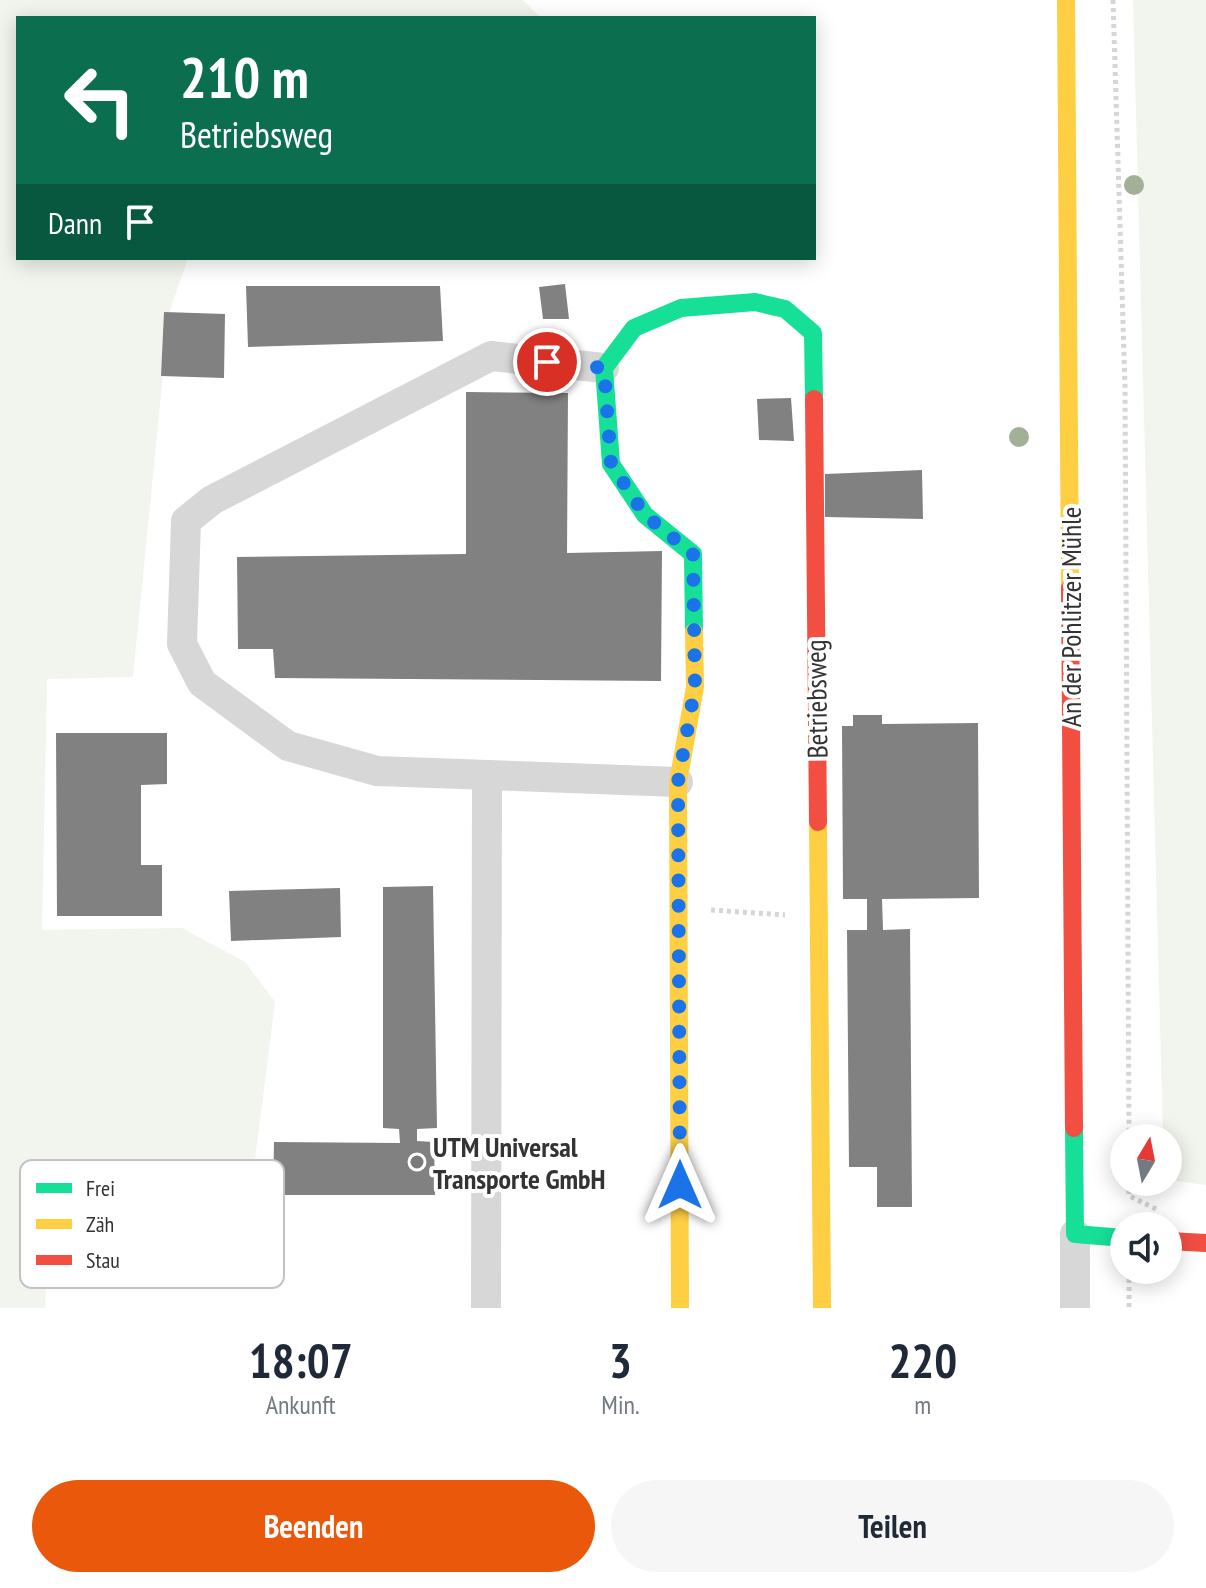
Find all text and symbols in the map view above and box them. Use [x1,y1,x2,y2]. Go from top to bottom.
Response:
text: 210 m [180,41,309,113]
icon: left [48,48,152,152]
text: Betriebsweg [180,111,333,158]
icon: arrive [118,200,162,244]
text: Dann [48,203,102,242]
pin [513,328,581,396]
icon: arrive [525,340,569,384]
street label: An der Pohlitzer Mühle [1052,507,1089,727]
street label: Betriebsweg [796,639,836,759]
north arrow [1110,1124,1182,1196]
map controls [1110,1124,1182,1284]
place label: UTM Universal Transporte GmbH [433,1128,605,1197]
position arrow [638,1143,722,1227]
marker: UTM Universal Transporte GmbH [408,1153,426,1171]
legend [20,1160,284,1288]
text: Frei [86,1174,115,1202]
text: Zäh [86,1210,114,1238]
button: sound [1110,1212,1182,1284]
text: Stau [86,1246,120,1274]
text: 18:07 [249,1329,353,1391]
text: 3 [609,1329,632,1391]
text: 220 [888,1329,957,1391]
text: Ankunft [266,1388,336,1421]
text: Min. [601,1388,640,1421]
text: m [914,1388,931,1421]
button: Beenden [32,1480,595,1572]
button: Teilen [611,1480,1174,1572]

